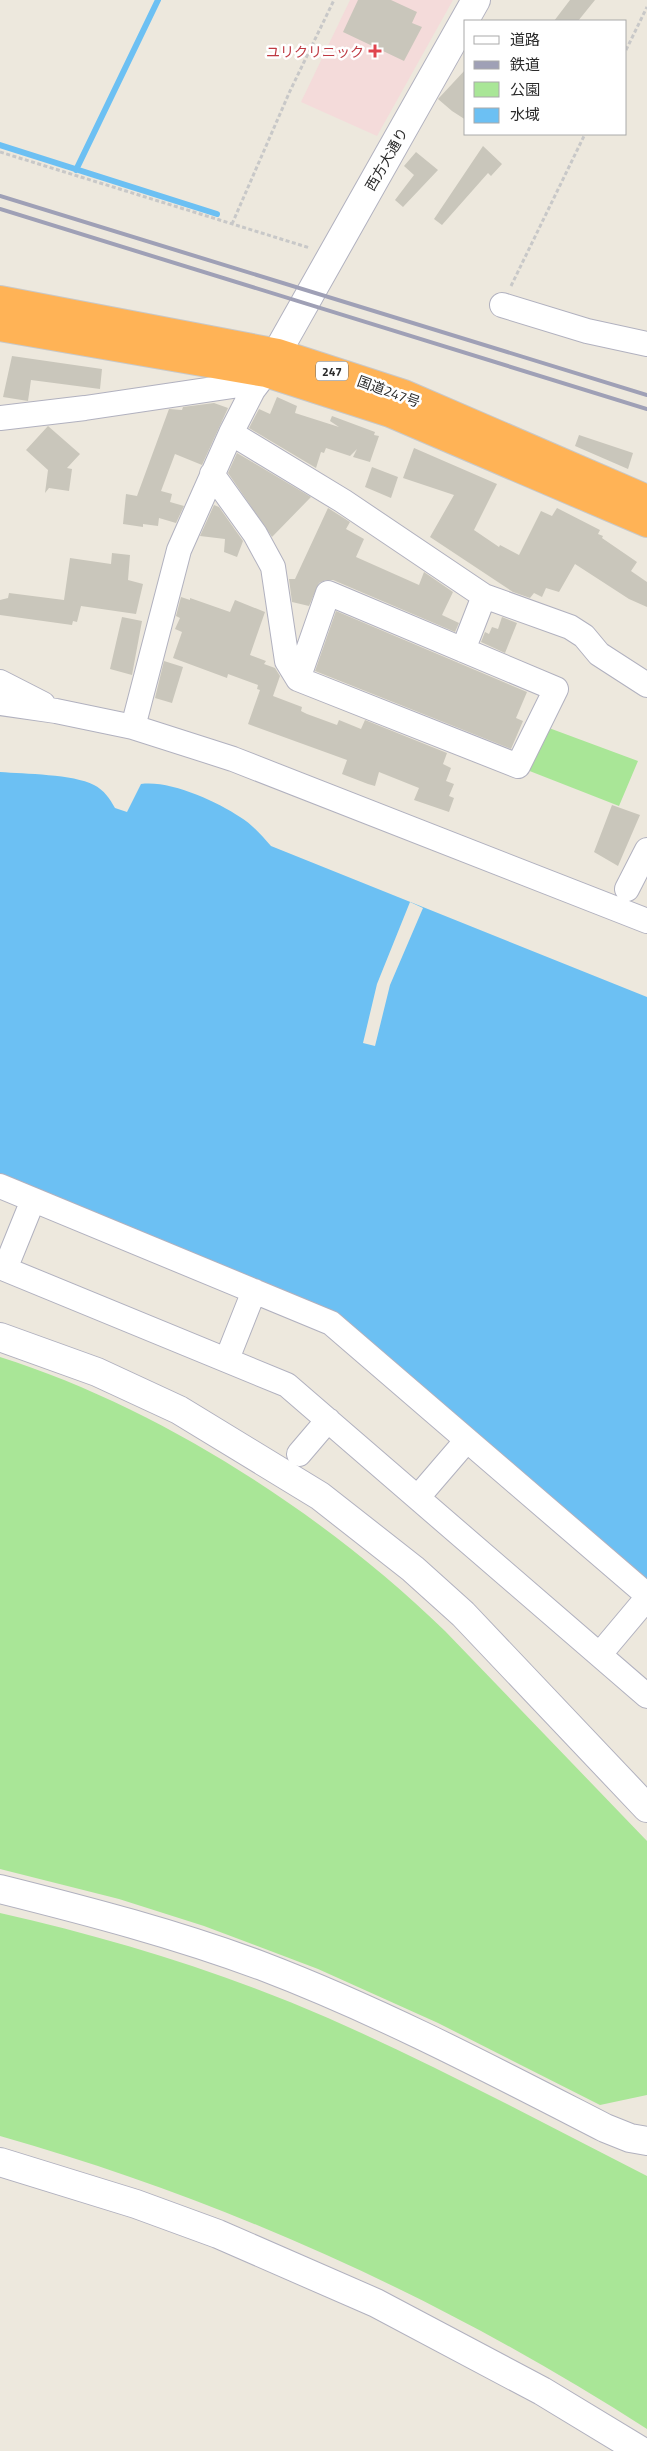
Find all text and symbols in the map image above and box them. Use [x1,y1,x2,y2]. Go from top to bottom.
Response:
legend [464,20,627,135]
text: 道路 [510,28,540,51]
place label: ユリクリニック [266,41,364,62]
marker: ユリクリニック [368,44,382,58]
text: 鉄道 [510,53,540,76]
text: 公園 [510,78,540,101]
text: 水域 [510,103,540,126]
street label: 西方大通り [359,123,413,195]
road number: 247 [316,362,348,381]
street label: 国道247号 [355,370,423,412]

